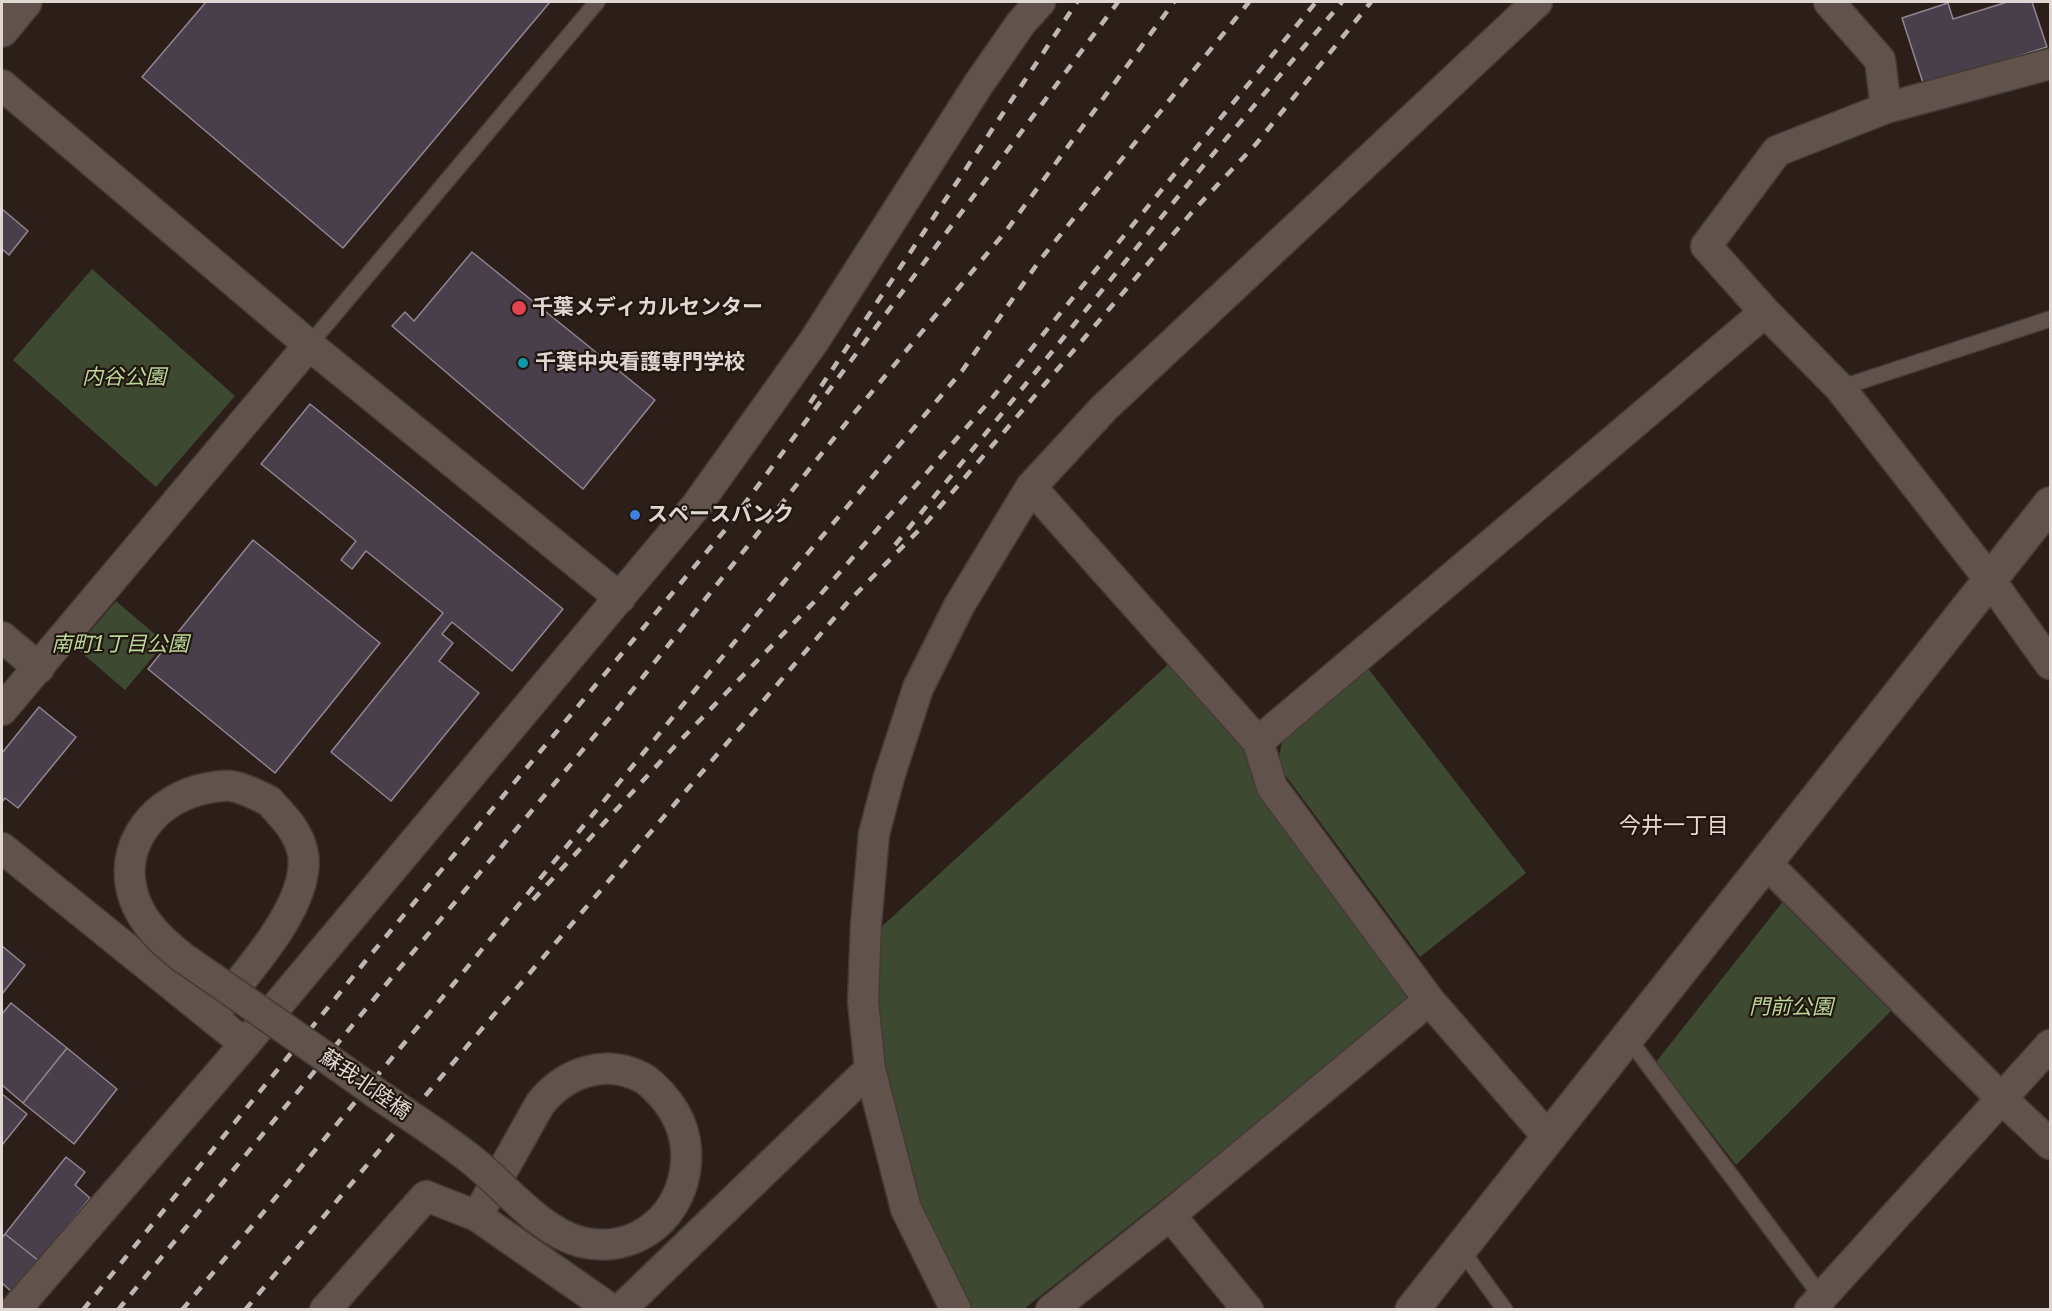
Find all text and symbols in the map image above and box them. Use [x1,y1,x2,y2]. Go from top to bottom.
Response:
place label: 千葉メディカルセンター [532,295,763,321]
marker: 千葉メディカルセンター [510,299,528,317]
place label: 千葉中央看護専門学校 [535,350,745,376]
marker: 千葉中央看護専門学校 [516,356,530,370]
park label: 内谷公園 [82,365,166,391]
place label: スペースバンク [647,502,794,528]
marker: スペースバンク [628,508,642,522]
park label: 南町1丁目公園 [51,632,189,658]
district label: 今井一丁目 [1619,814,1729,840]
park label: 門前公園 [1749,995,1833,1021]
street label: 蘇我北陸橋 [315,1045,415,1125]

